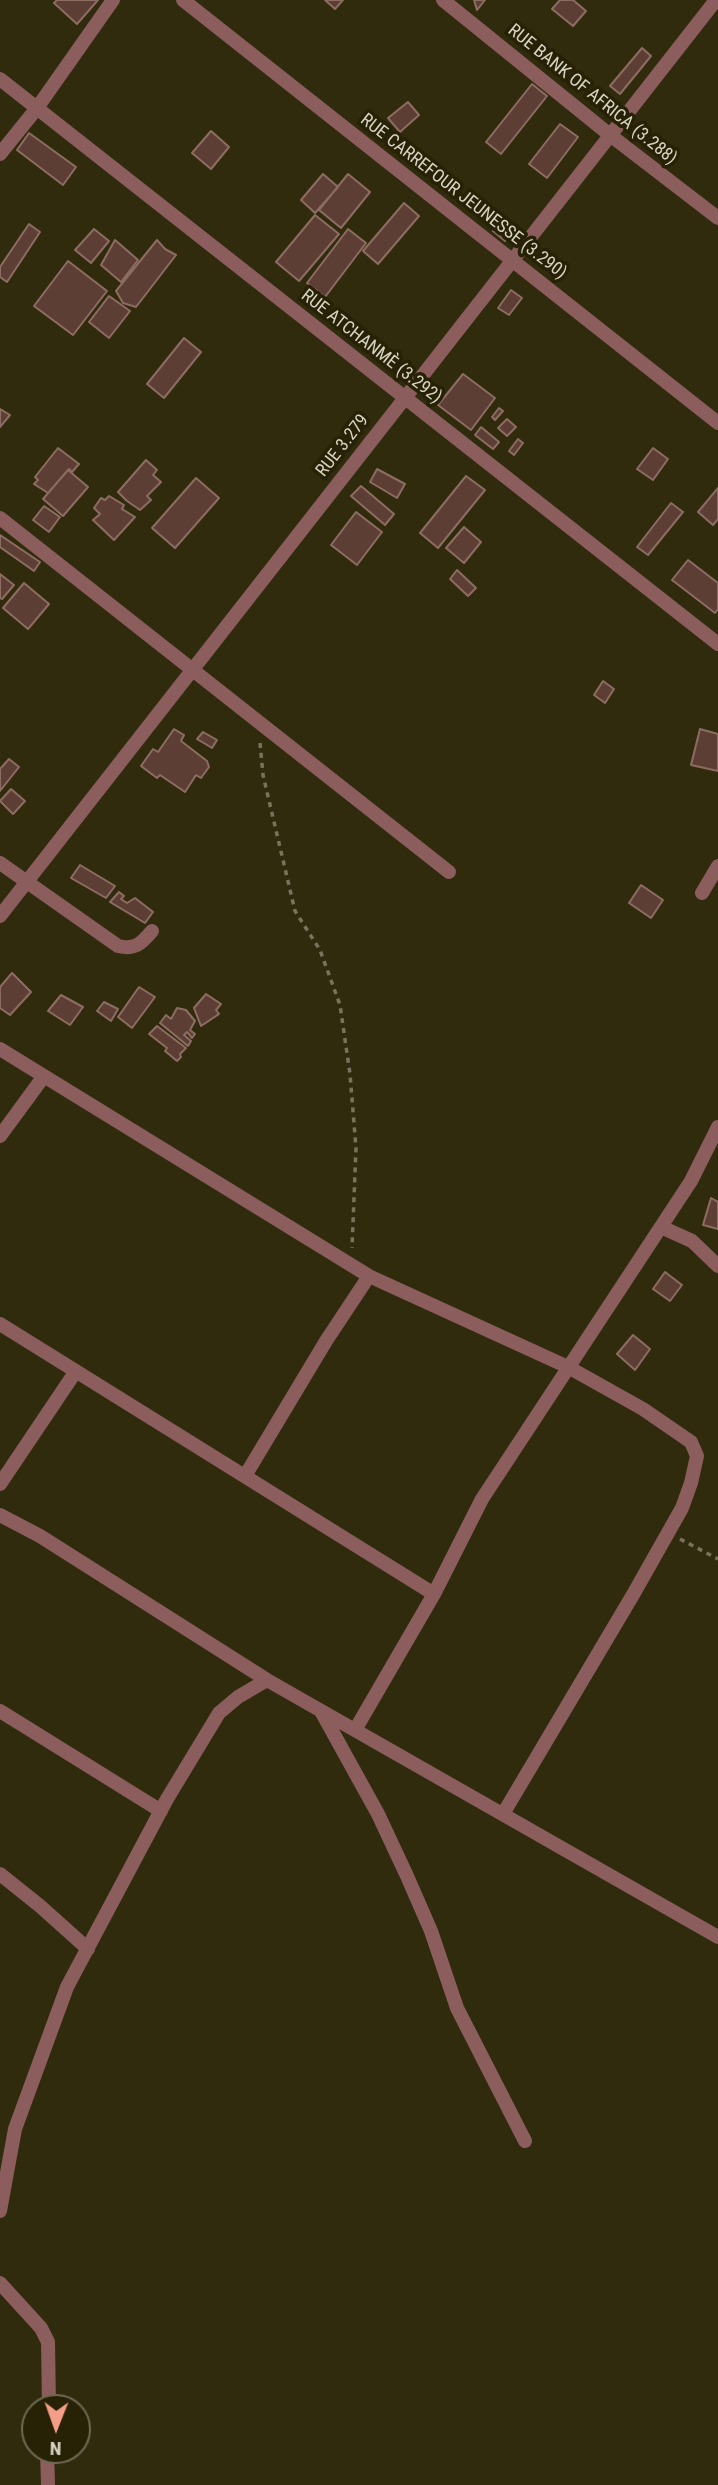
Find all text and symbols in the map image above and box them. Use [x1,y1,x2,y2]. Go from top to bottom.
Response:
street label: RUE BANK OF AFRICA (3.288) [503,20,681,170]
street label: RUE CARREFOUR JEUNESSE (3.290) [356,110,570,284]
street label: RUE ATCHANMÈ (3.292) [296,285,446,409]
street label: RUE 3.279 [312,411,374,481]
north arrow [21,2394,91,2464]
text: N [50,2437,62,2460]

